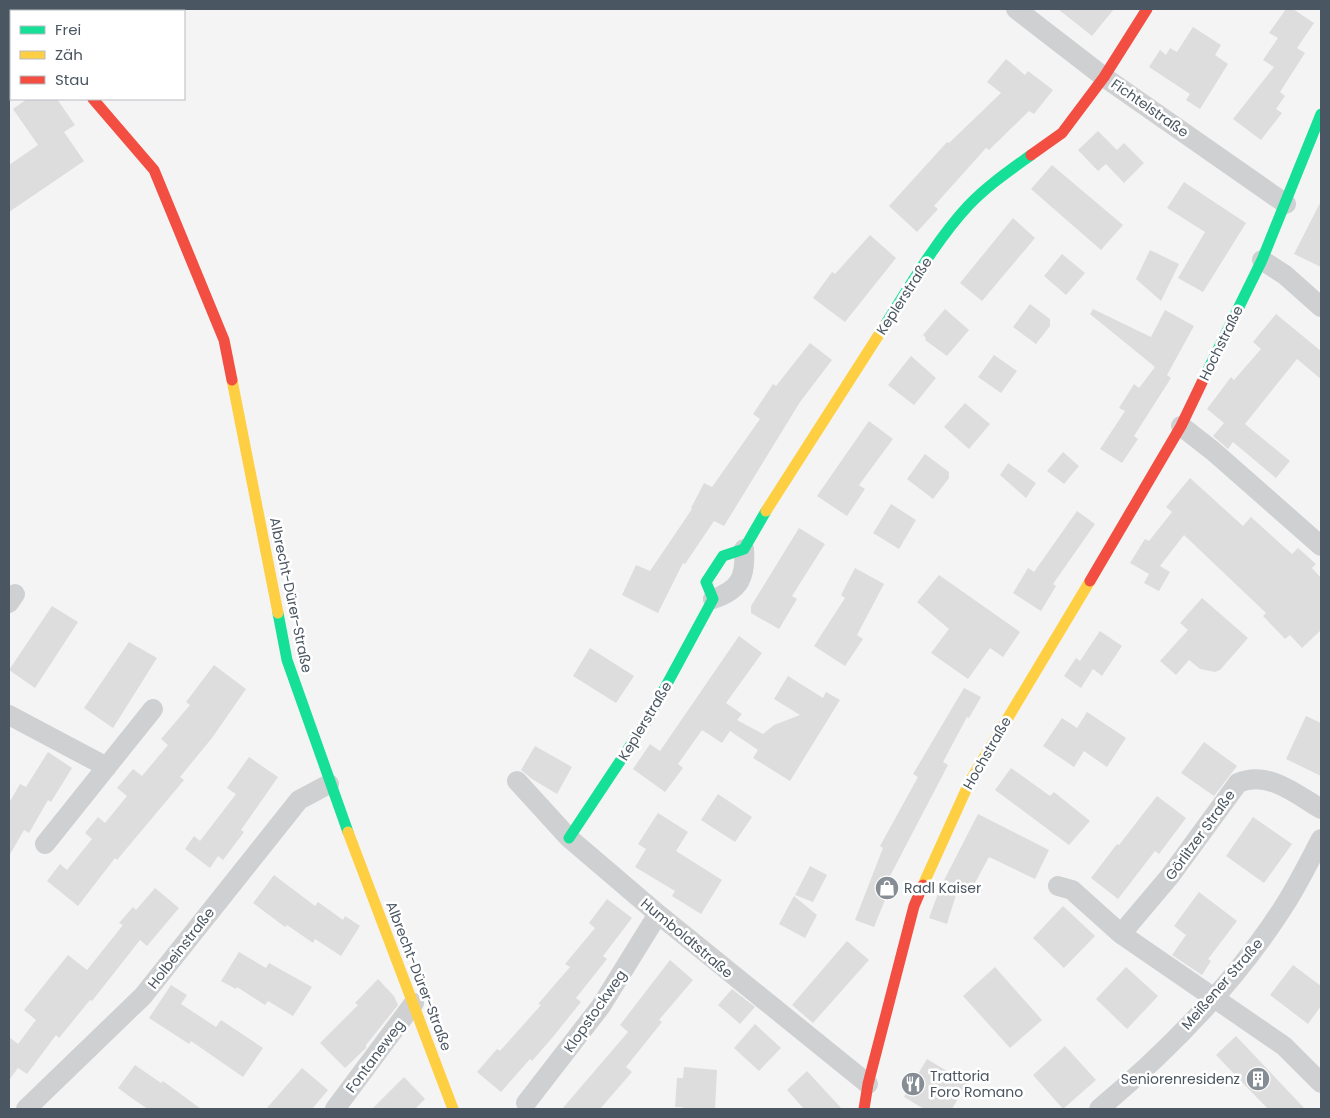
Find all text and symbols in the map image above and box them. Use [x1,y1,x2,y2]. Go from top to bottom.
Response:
legend [10,10,185,100]
text: Frei [55,19,81,40]
text: Zäh [55,44,83,65]
text: Stau [55,69,89,90]
street label: Fichtelstraße [1107,74,1193,142]
street label: Keplerstraße [871,253,937,339]
street label: Hochstraße [1194,302,1248,384]
street label: Albrecht-Dürer-Straße [265,515,317,675]
street label: Keplerstraße [613,677,677,764]
street label: Hochstraße [958,712,1016,793]
street label: Görlitzer Straße [1160,785,1240,884]
shop icon: Radl Kaiser [874,875,900,901]
place label: Radl Kaiser [904,878,981,898]
street label: Humboldtstraße [637,893,738,983]
street label: Albrecht-Dürer-Straße [381,898,457,1054]
street label: Holbeinstraße [143,903,219,993]
street label: Meißener Straße [1177,934,1268,1034]
street label: Klopstockweg [559,966,631,1056]
street label: Fontaneweg [341,1015,409,1097]
place label: Trattoria Foro Romano [930,1066,1023,1102]
building icon: Seniorenresidenz [1245,1066,1271,1092]
place label: Seniorenresidenz [1121,1069,1240,1089]
restaurant icon: Trattoria Foro Romano [900,1071,926,1097]

